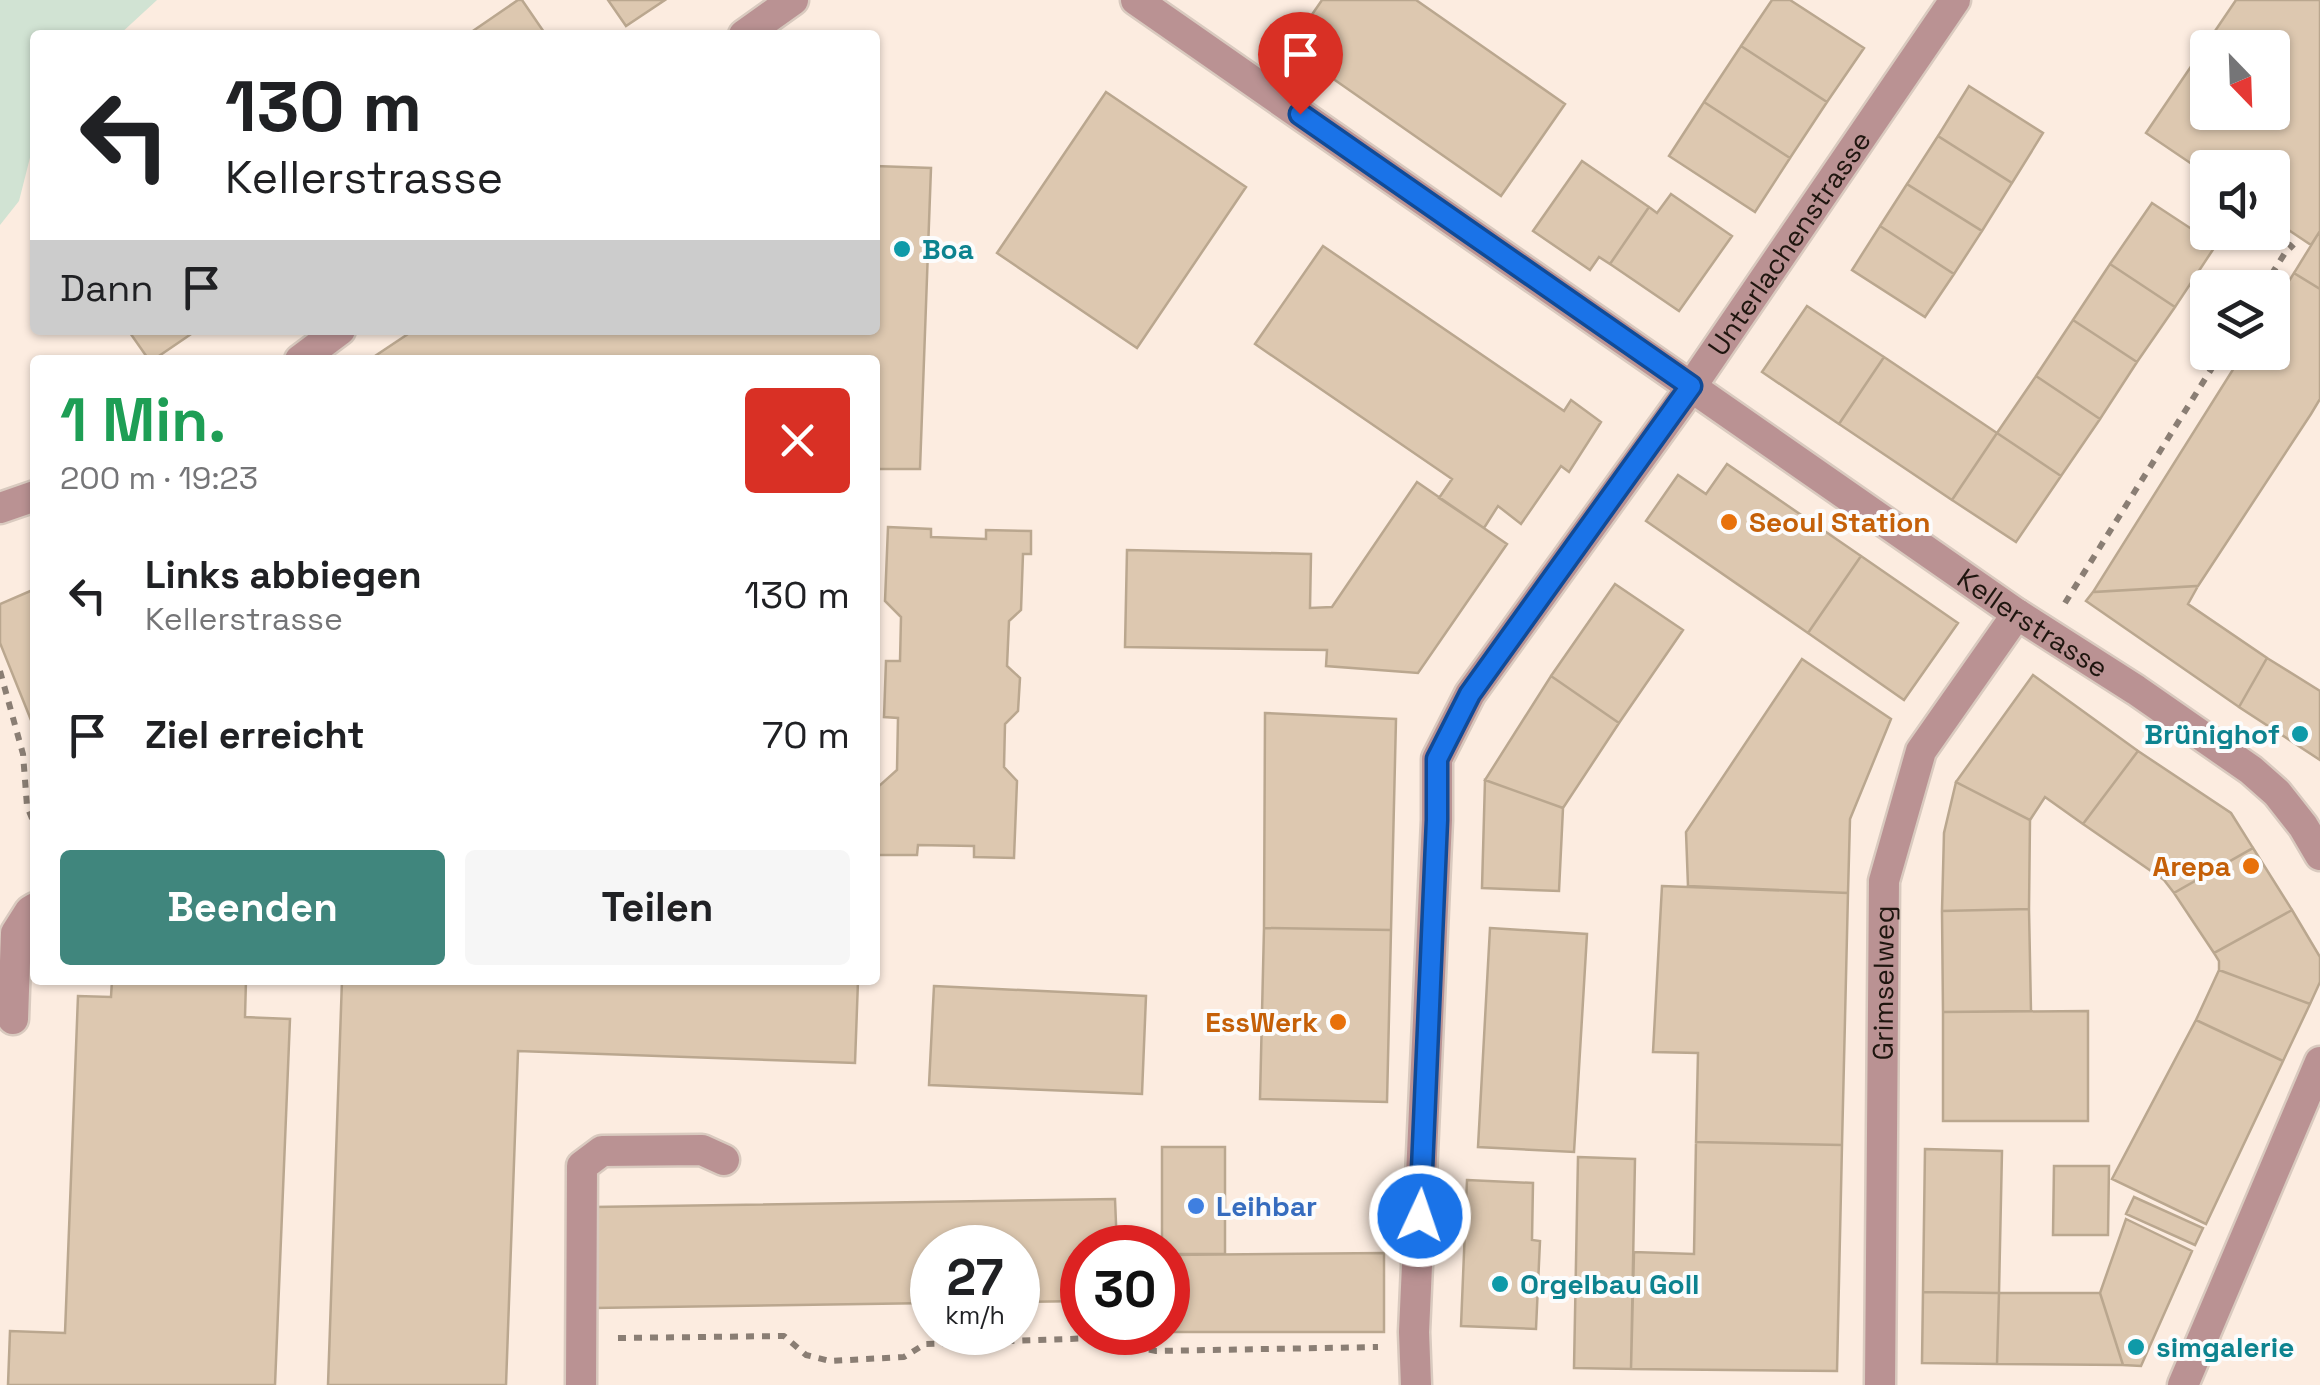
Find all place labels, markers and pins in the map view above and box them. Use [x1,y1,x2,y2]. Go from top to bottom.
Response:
pin [1258,12,1343,115]
place label: Boa [922,231,974,267]
marker: Boa [891,238,913,260]
place label: Seoul Station [1749,504,1931,540]
marker: Seoul Station [1718,511,1740,533]
place label: Brünighof [2144,716,2280,752]
marker: Brünighof [2289,723,2311,745]
place label: Arepa [2152,848,2231,884]
marker: Arepa [2240,855,2262,877]
place label: EssWerk [1205,1004,1318,1040]
marker: EssWerk [1327,1011,1349,1033]
place label: Leihbar [1216,1188,1317,1224]
marker: Leihbar [1185,1195,1207,1217]
place label: Orgelbau Goll [1520,1266,1700,1302]
marker: Orgelbau Goll [1489,1273,1511,1295]
place label: simgalerie [2156,1329,2294,1365]
marker: simgalerie [2125,1336,2147,1358]

